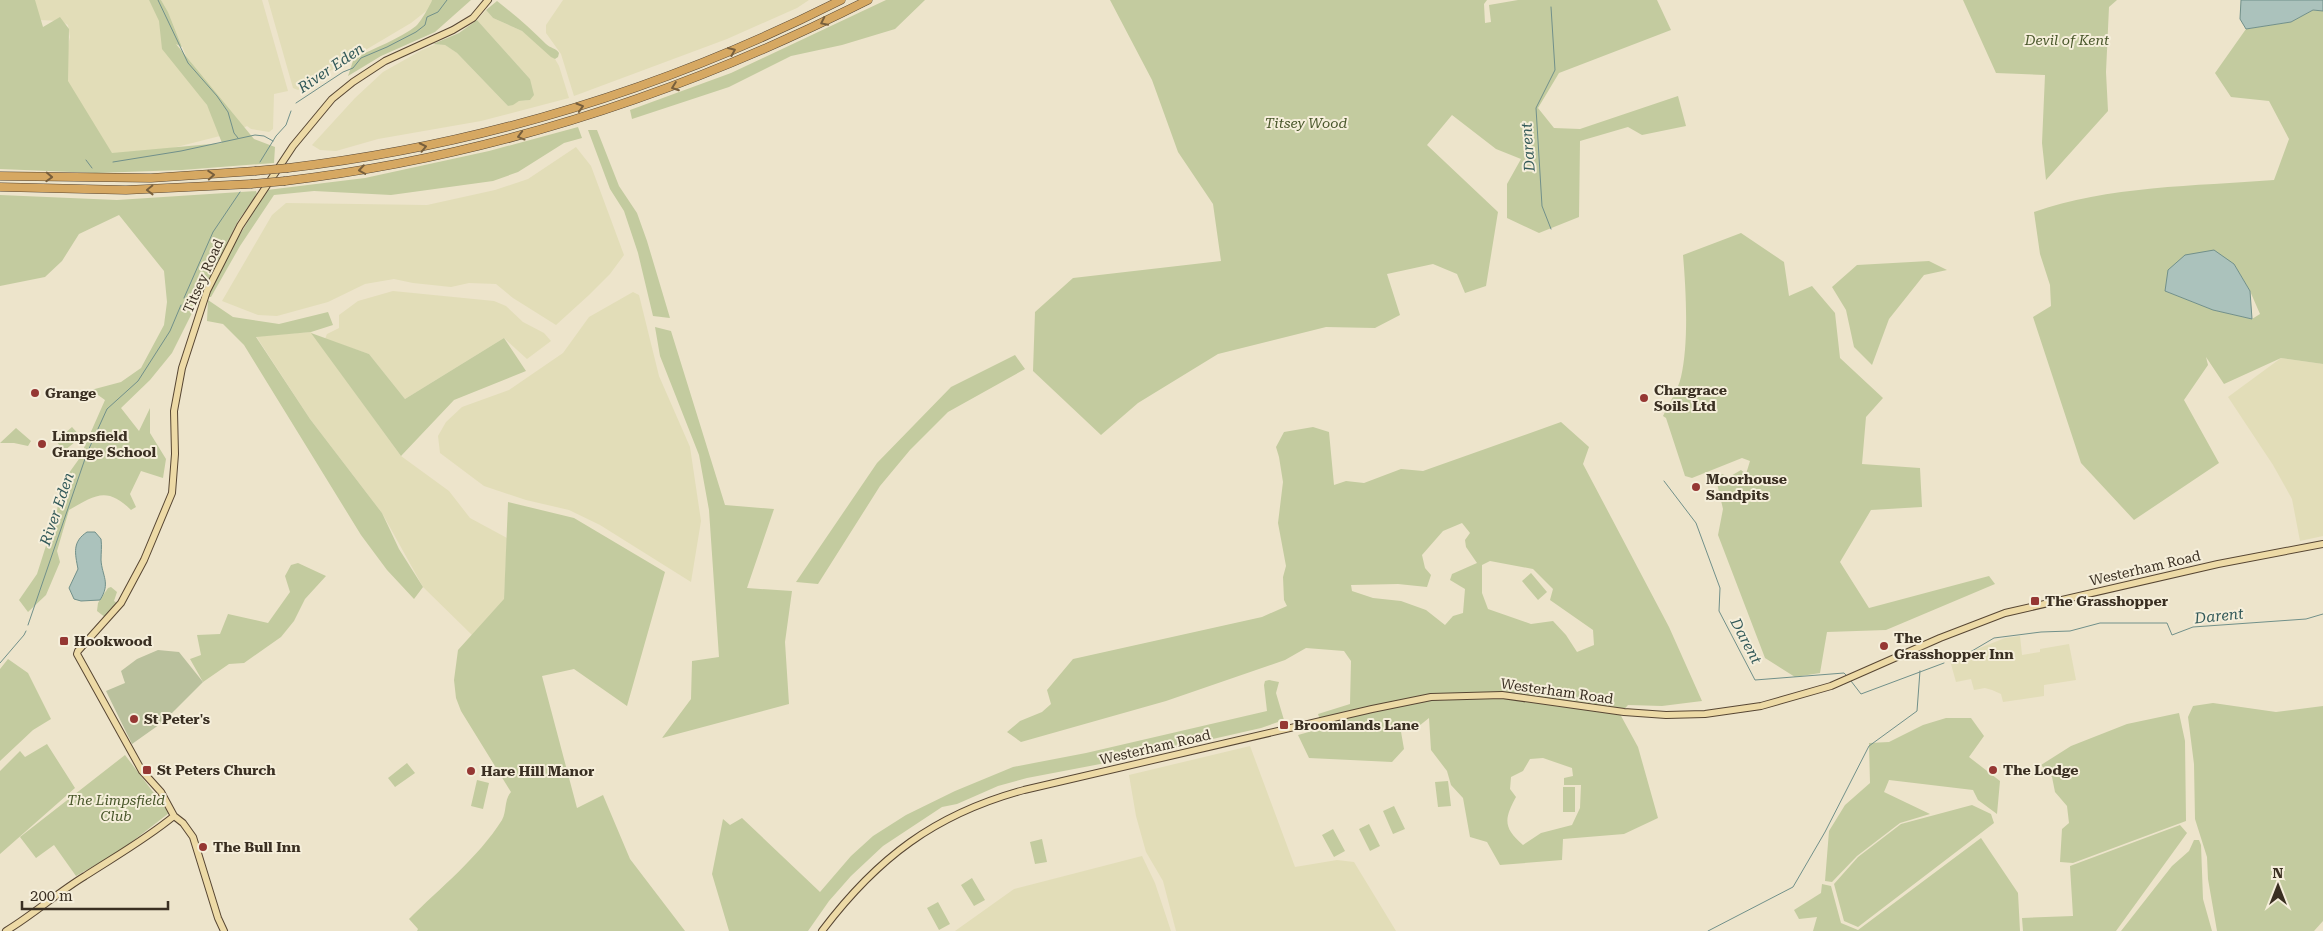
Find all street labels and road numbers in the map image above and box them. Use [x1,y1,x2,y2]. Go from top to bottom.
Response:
street label: Titsey Road [180,236,226,316]
street label: Westerham Road [2088,547,2202,589]
street label: Westerham Road [1500,675,1614,707]
street label: Westerham Road [1098,726,1212,768]

